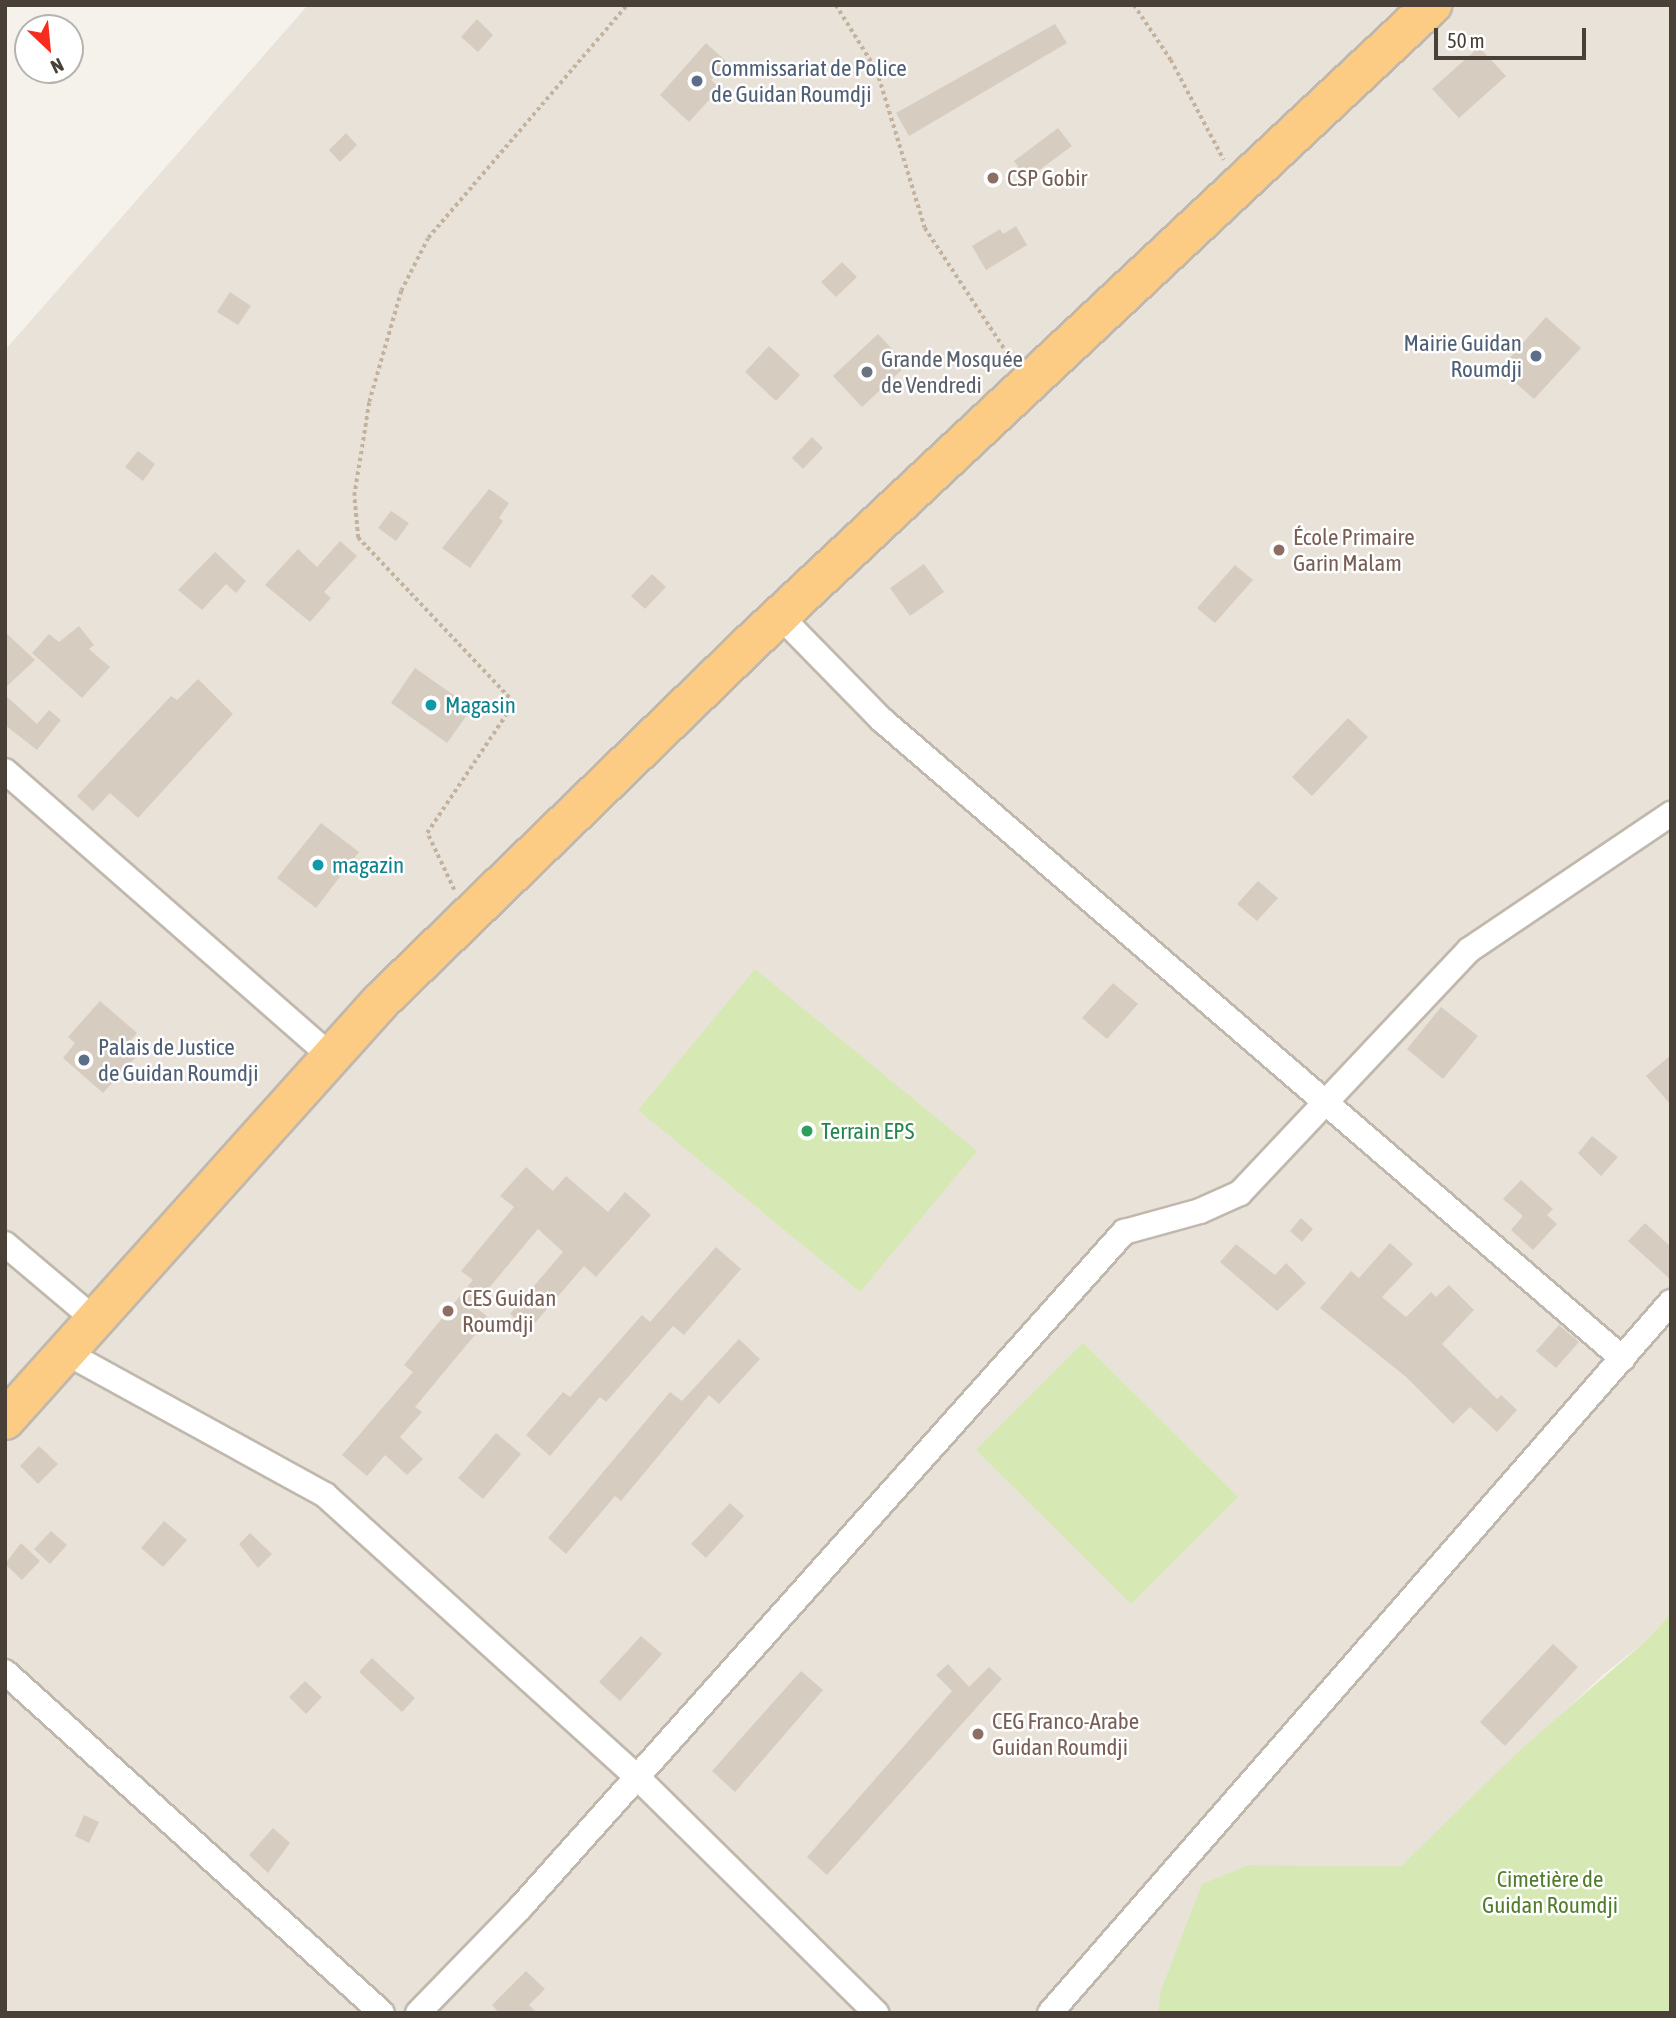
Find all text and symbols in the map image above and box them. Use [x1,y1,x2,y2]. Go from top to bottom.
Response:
north arrow [14,14,84,84]
scale bar [1438,14,1590,58]
text: 50 m [1447,28,1485,52]
text: N [47,54,67,78]
place label: Commissariat de Police de Guidan Roumdji [711,54,907,108]
marker: Commissariat de Police de Guidan Roumdji [689,73,705,89]
place label: CSP Gobir [1007,164,1087,192]
marker: CSP Gobir [985,170,1001,186]
place label: Mairie Guidan Roumdji [1404,329,1522,383]
place label: Grande Mosquée de Vendredi [881,345,1023,399]
marker: Mairie Guidan Roumdji [1528,348,1544,364]
marker: Grande Mosquée de Vendredi [859,364,875,380]
place label: École Primaire Garin Malam [1293,523,1415,577]
marker: École Primaire Garin Malam [1271,542,1287,558]
place label: Magasin [445,691,516,719]
marker: Magasin [423,697,439,713]
place label: magazin [332,851,404,879]
marker: magazin [310,857,326,873]
place label: Palais de Justice de Guidan Roumdji [98,1033,258,1087]
marker: Palais de Justice de Guidan Roumdji [76,1052,92,1068]
place label: Terrain EPS [821,1117,914,1145]
marker: Terrain EPS [799,1123,815,1139]
place label: CES Guidan Roumdji [462,1284,556,1338]
marker: CES Guidan Roumdji [440,1303,456,1319]
place label: CEG Franco-Arabe Guidan Roumdji [992,1707,1139,1761]
marker: CEG Franco-Arabe Guidan Roumdji [970,1726,986,1742]
park label: Cimetière de Guidan Roumdji [1482,1865,1618,1919]

